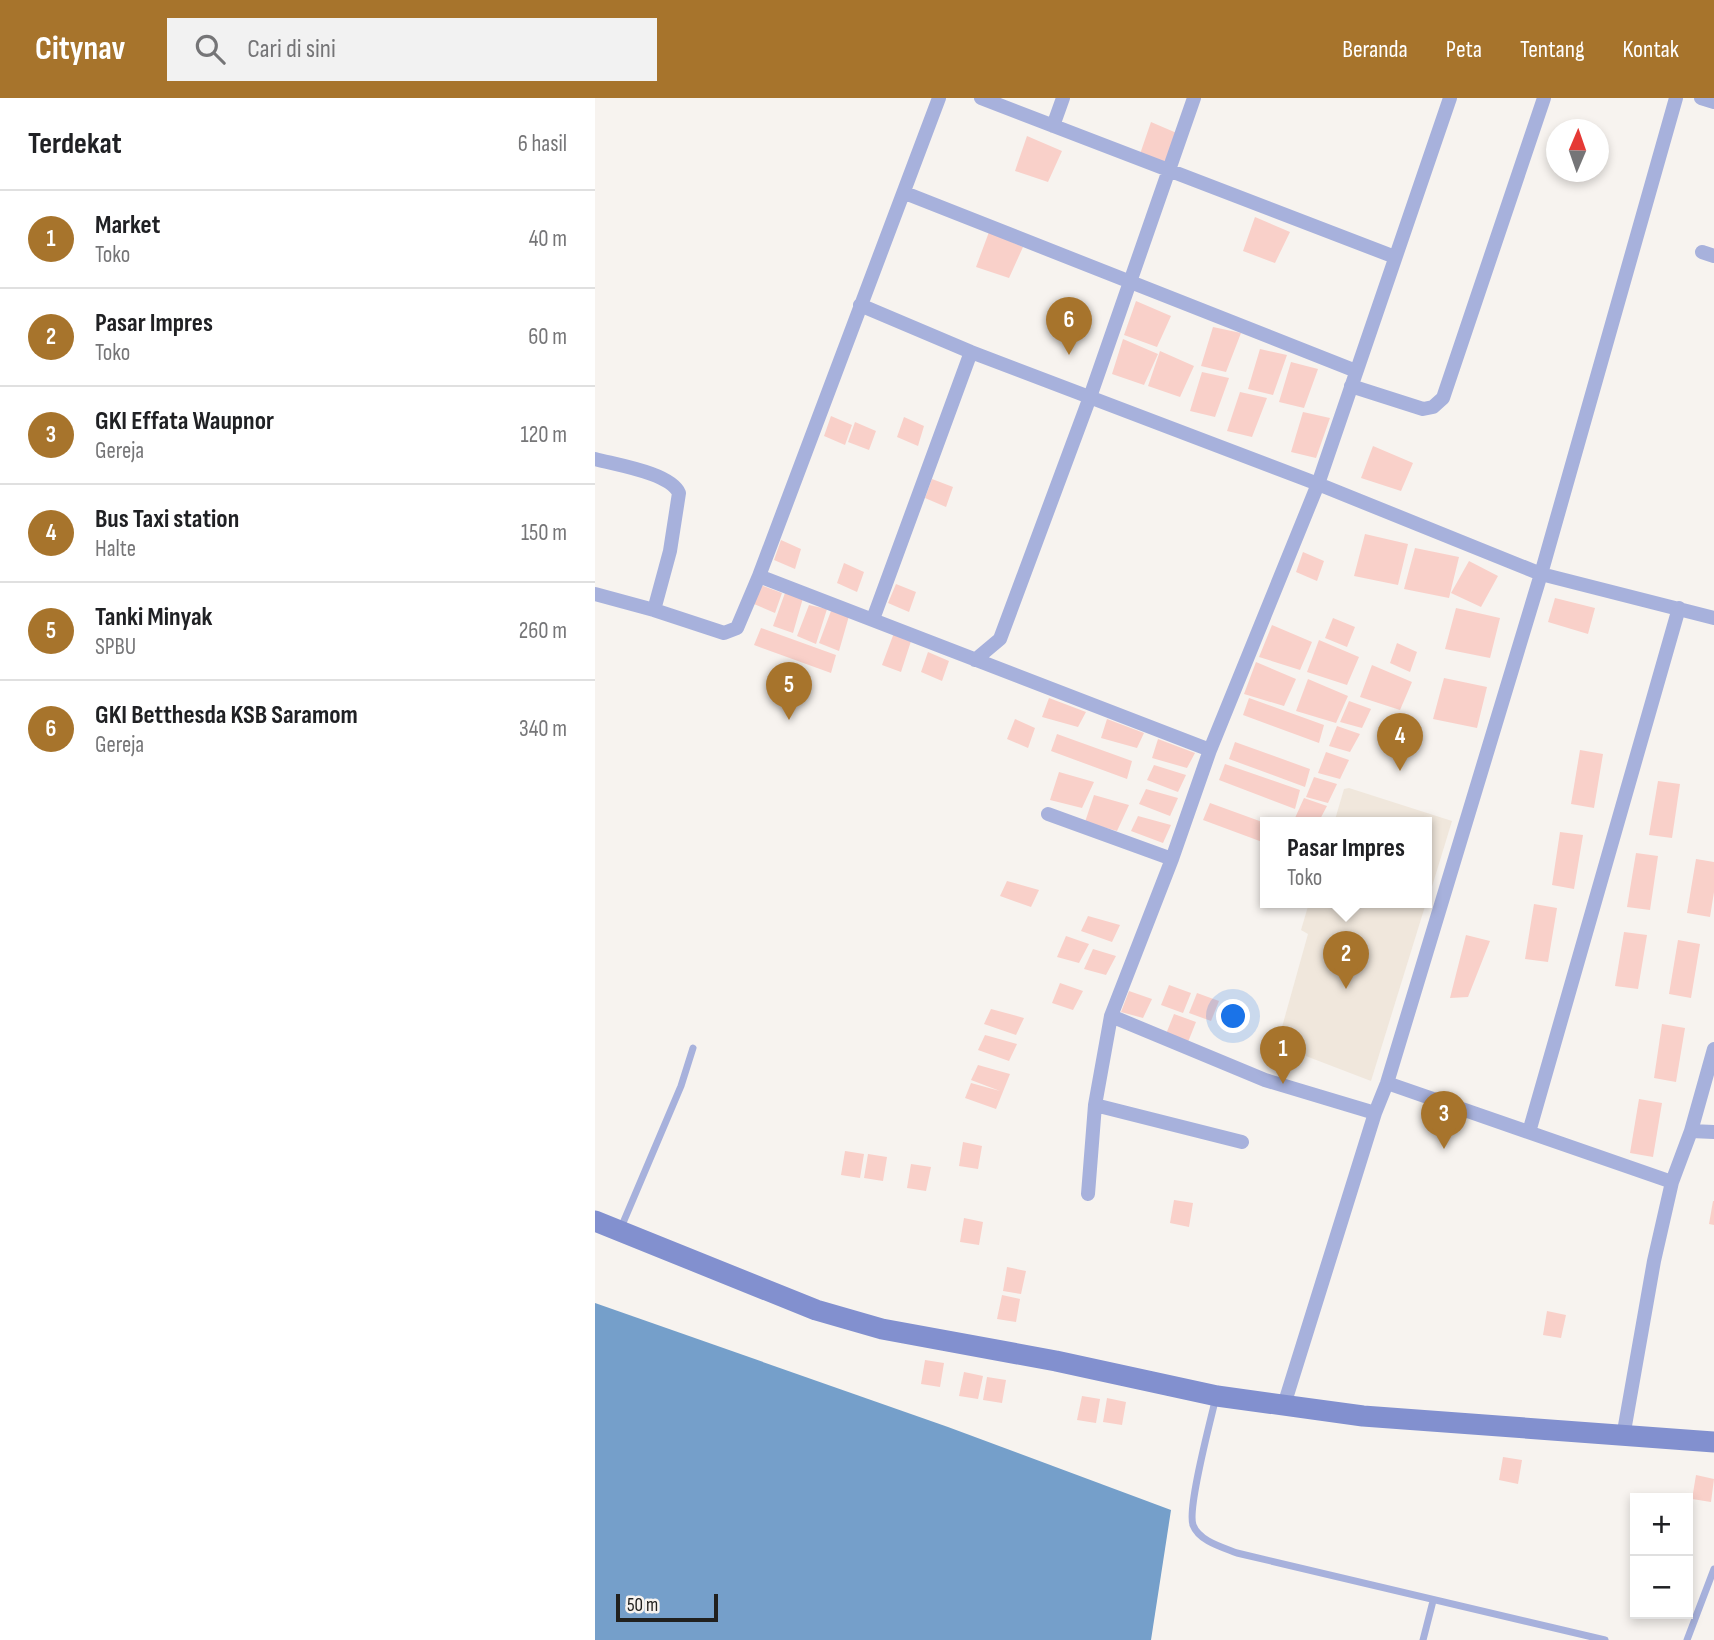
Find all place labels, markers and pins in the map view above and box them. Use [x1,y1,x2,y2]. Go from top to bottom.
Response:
pin: 6 [1046,297,1092,355]
pin: 5 [766,662,812,720]
pin: 4 [1377,713,1423,771]
pin: 2 [1323,931,1369,989]
pin: 1 [1260,1026,1306,1084]
pin: 3 [1421,1091,1467,1149]

